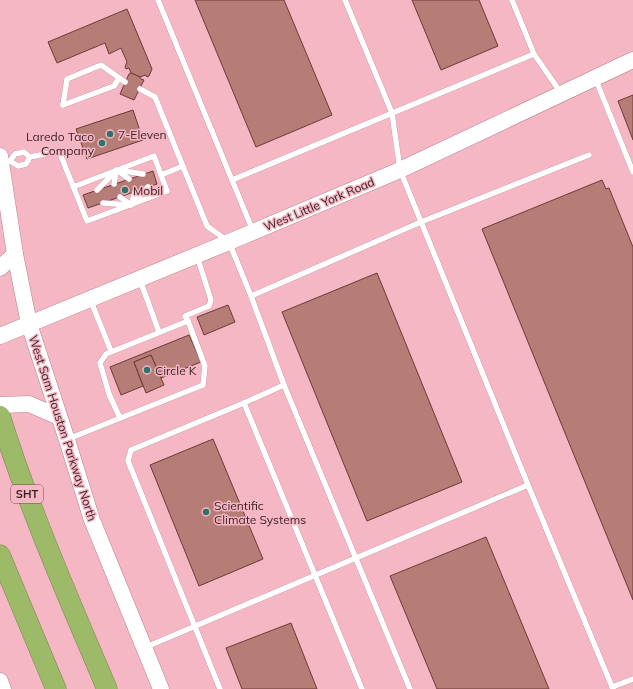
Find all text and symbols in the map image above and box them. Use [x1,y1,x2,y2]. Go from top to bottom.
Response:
place label: 7-Eleven [118,127,167,142]
place label: Laredo Taco Company [26,129,95,158]
marker: 7-Eleven [105,129,115,139]
marker: Laredo Taco Company [97,138,107,148]
street label: West Little York Road [261,174,377,234]
place label: Mobil [133,183,163,198]
marker: Mobil [120,185,130,195]
street label: West Sam Houston Parkway North [26,333,100,523]
place label: Circle K [155,363,197,378]
marker: Circle K [142,365,152,375]
road number: SHT [11,485,43,503]
place label: Scientific Climate Systems [214,498,306,527]
marker: Scientific Climate Systems [201,507,211,517]

